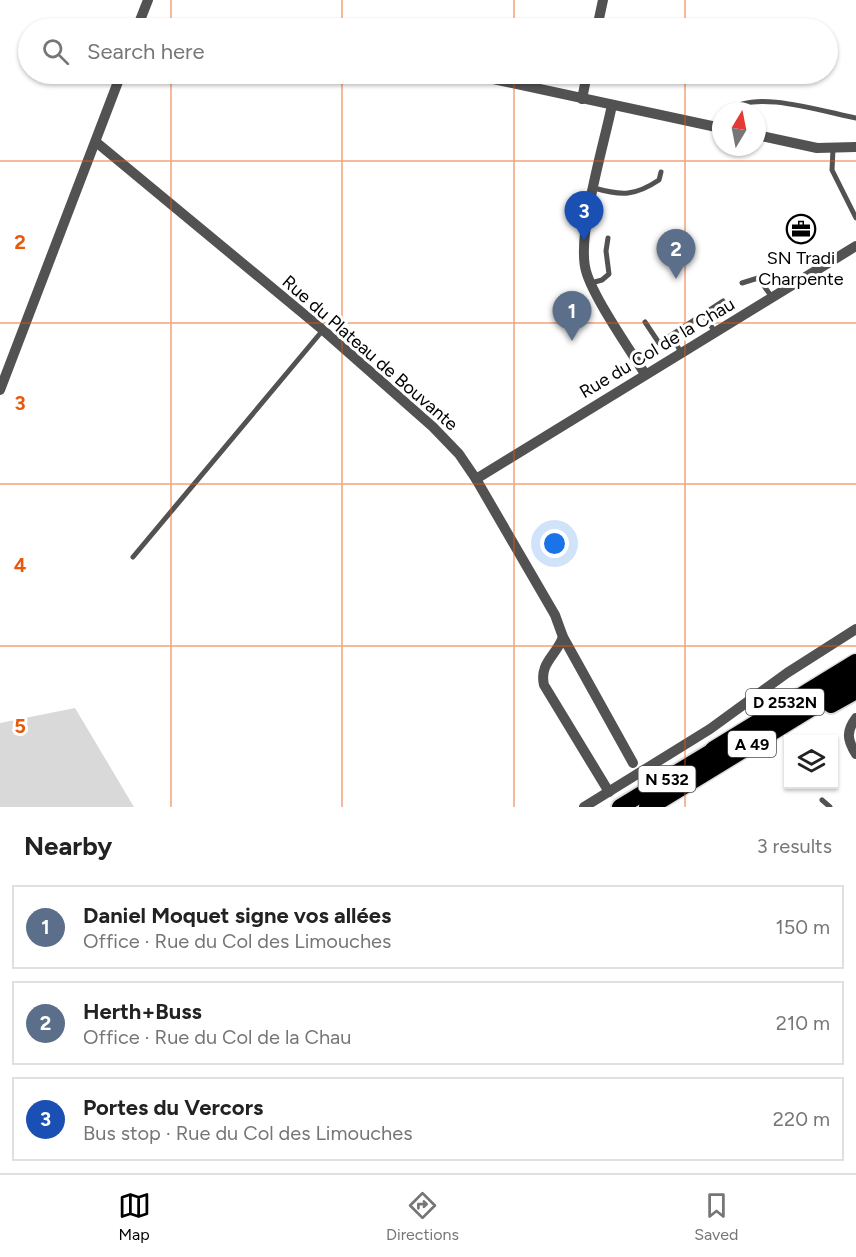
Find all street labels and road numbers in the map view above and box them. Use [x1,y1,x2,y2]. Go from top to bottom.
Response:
street label: Rue du Plateau de Bouvante [278,271,463,435]
street label: Rue du Col de la Chau [575,293,739,403]
road number: D 2532N [746,689,824,715]
road number: A 49 [728,731,776,757]
road number: N 532 [638,766,696,792]

